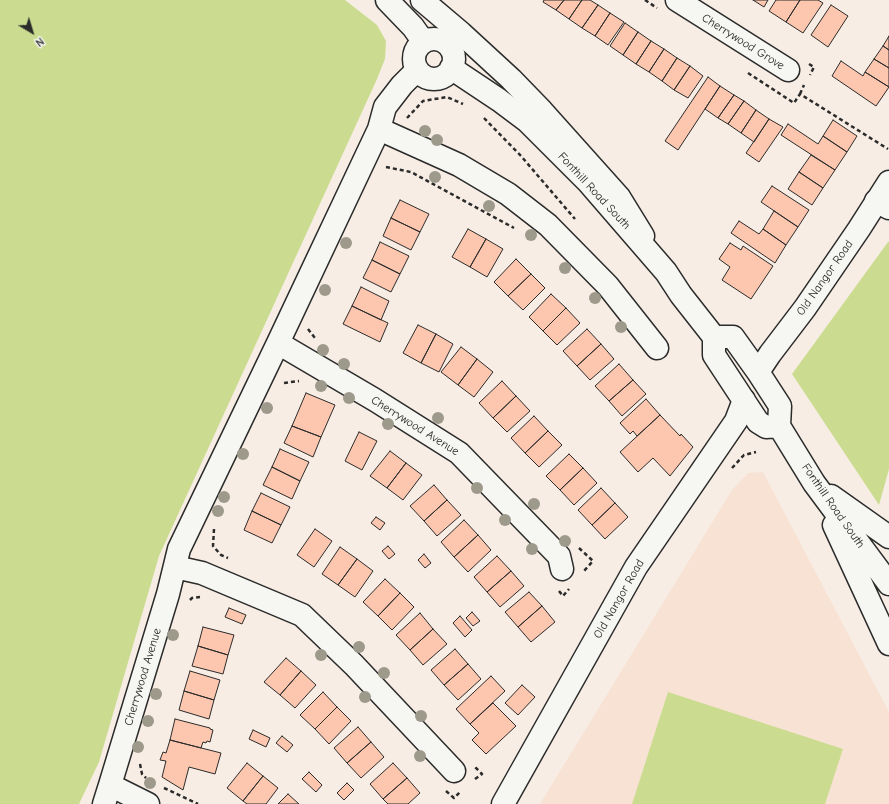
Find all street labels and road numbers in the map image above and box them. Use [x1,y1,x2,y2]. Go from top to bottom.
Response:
street label: Cherrywood Grove [699,11,787,73]
street label: Fonthill Road South [555,150,633,232]
street label: Old Nangor Road [794,237,856,319]
street label: Cherrywood Avenue [368,393,462,459]
street label: Fonthill Road South [798,461,868,551]
street label: Old Nangor Road [591,557,647,641]
street label: Cherrywood Avenue [121,626,165,728]

